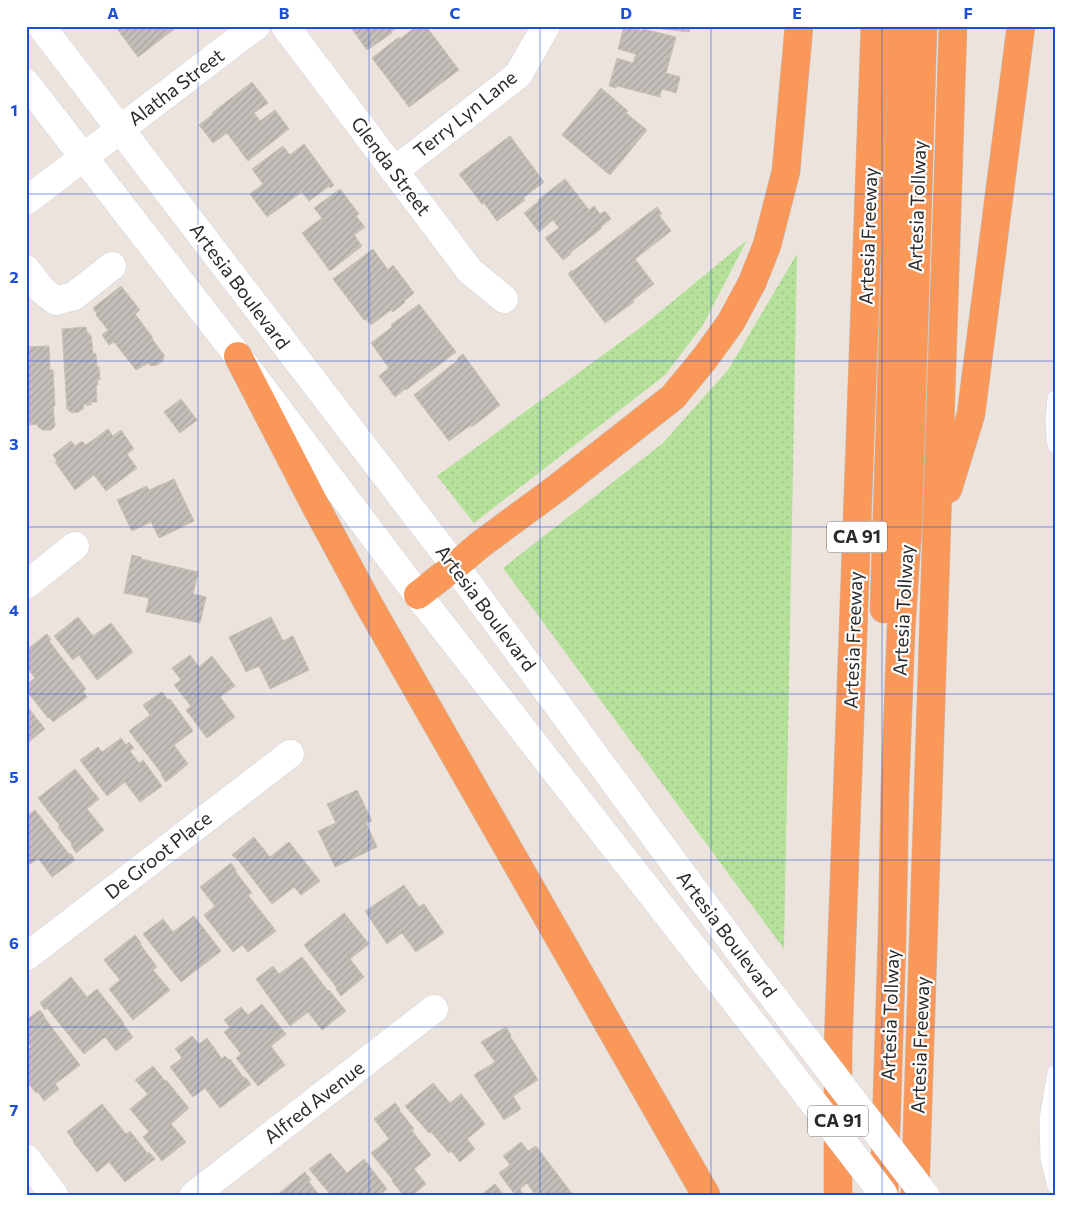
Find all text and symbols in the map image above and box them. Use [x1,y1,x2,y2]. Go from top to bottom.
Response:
text: A [107,3,119,22]
text: B [279,3,290,22]
text: C [450,3,461,22]
text: D [620,3,632,22]
text: E [792,3,802,22]
text: F [963,3,973,22]
street label: Alatha Street [123,43,228,130]
street label: Terry Lyn Lane [409,65,521,162]
text: 1 [10,100,18,119]
street label: Glenda Street [347,112,436,220]
street label: Artesia Tollway [903,140,930,272]
street label: Artesia Freeway [854,167,881,305]
street label: Artesia Boulevard [185,218,295,353]
text: 2 [9,267,19,286]
text: 3 [9,434,19,453]
road number: CA 91 [827,522,887,552]
street label: Artesia Boulevard [431,540,541,675]
street label: Artesia Tollway [888,543,917,676]
street label: Artesia Freeway [839,571,866,709]
text: 4 [9,600,19,619]
text: 5 [9,767,19,786]
street label: De Groot Place [100,806,216,903]
street label: Artesia Boulevard [672,866,782,1001]
text: 6 [9,933,19,952]
street label: Artesia Tollway [876,949,903,1081]
street label: Artesia Freeway [906,976,933,1114]
street label: Alfred Avenue [259,1055,368,1148]
text: 7 [10,1100,19,1119]
road number: CA 91 [808,1106,868,1136]

